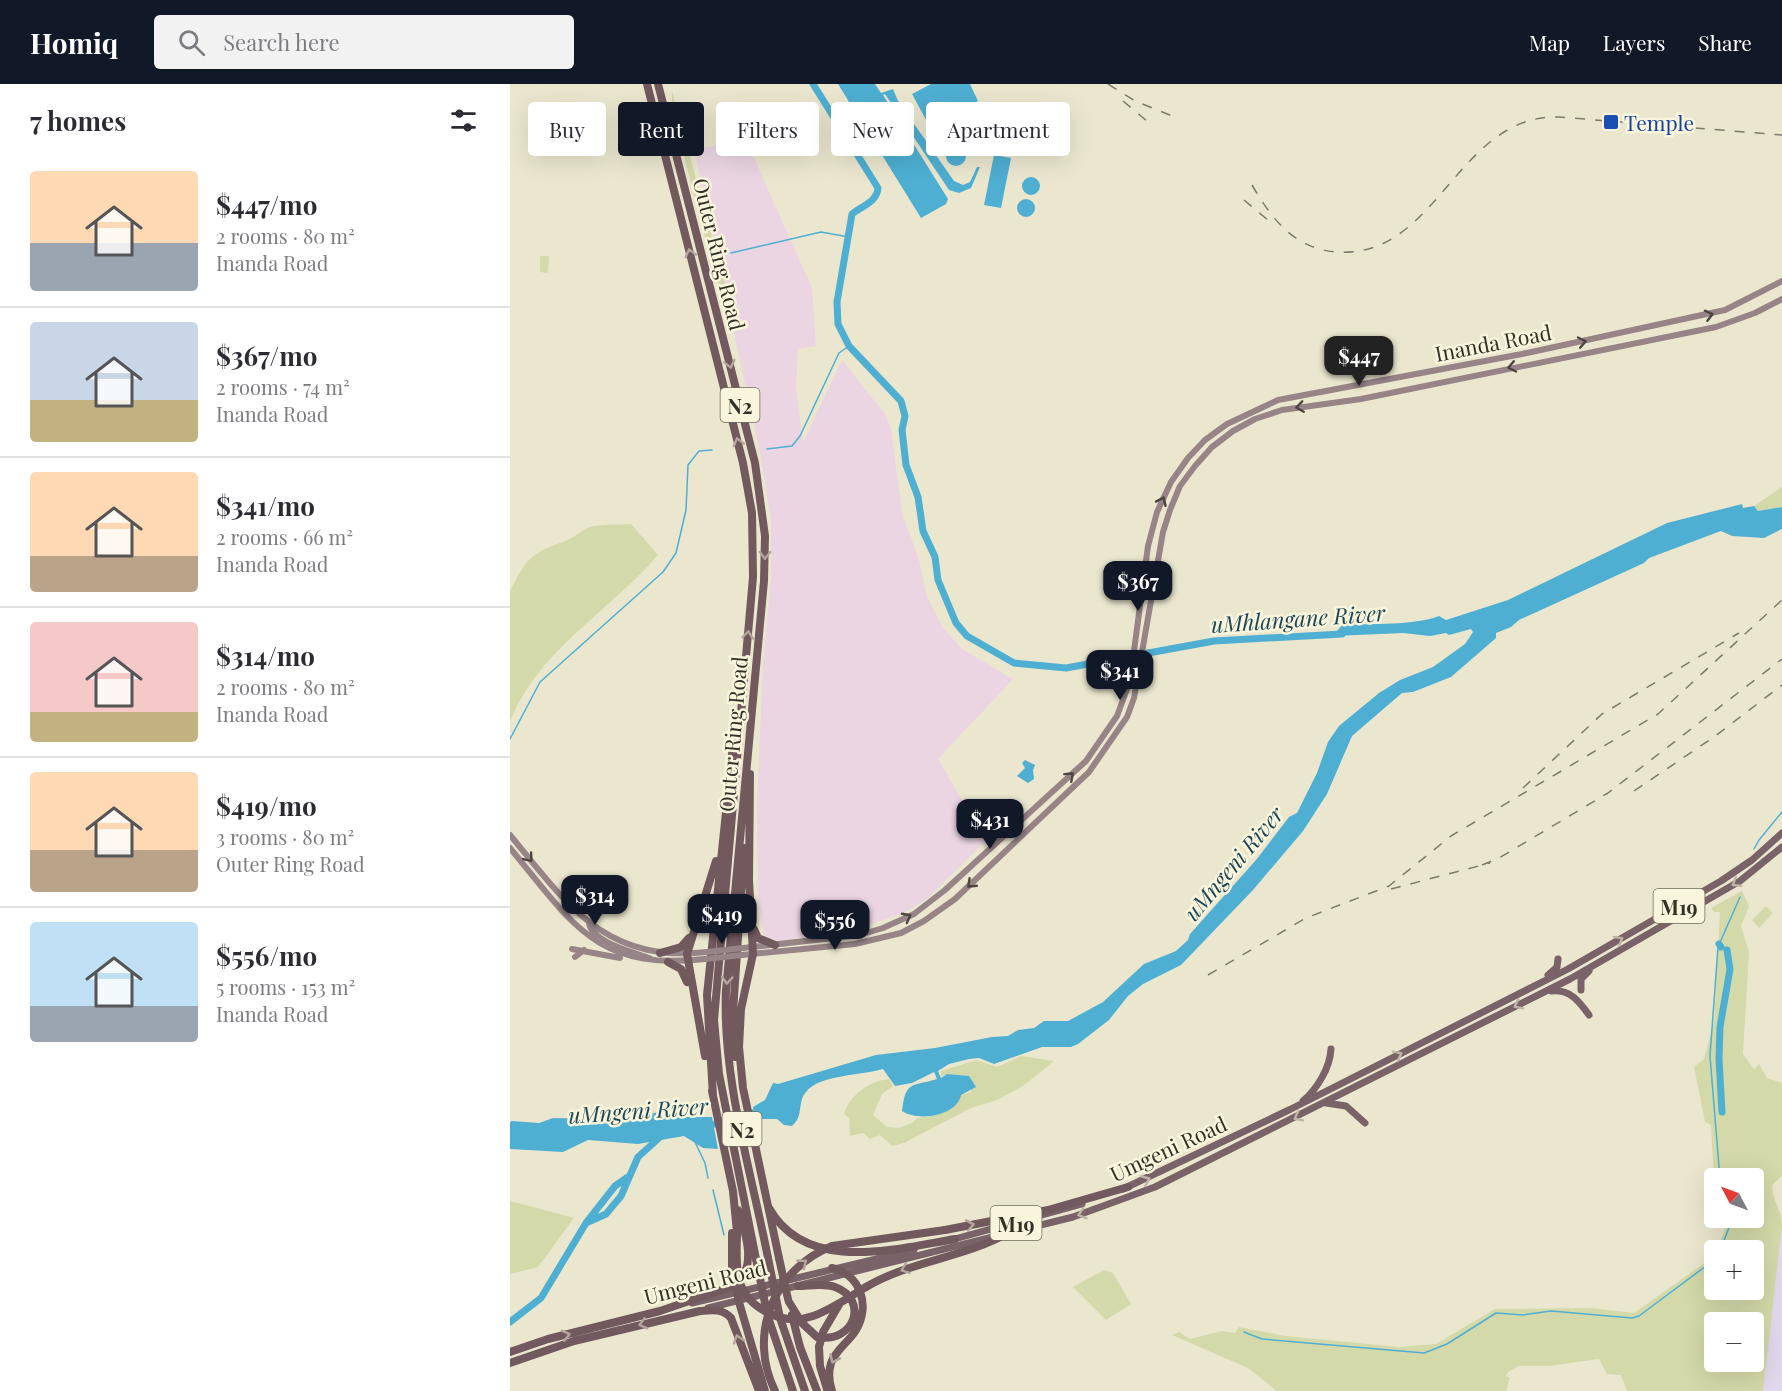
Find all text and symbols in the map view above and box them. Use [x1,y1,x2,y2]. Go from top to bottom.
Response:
search box [154,15,574,69]
text: Homiq [30,24,118,61]
icon: search [175,26,208,59]
text: Search here [223,27,340,57]
text: Map [1529,28,1570,56]
text: Layers [1603,28,1665,56]
text: Share [1698,28,1752,56]
chip: Buy [528,102,606,156]
chip: Rent [618,102,704,156]
chip: Filters [716,102,819,156]
chip: New [831,102,914,156]
chip: Apartment [926,102,1070,156]
text: 7 homes [30,103,126,138]
icon: filters [447,104,480,137]
place label: Temple [1624,108,1694,136]
marker: Temple [1602,113,1620,131]
street label: Outer Ring Road [688,175,752,333]
text: $447/mo [216,187,317,222]
icon: home [78,195,150,267]
text: 2 rooms · 80 m² [216,222,355,249]
one-way arrow [684,248,697,258]
text: Inanda Road [216,249,328,276]
one-way arrow [1703,309,1713,322]
street label: Inanda Road [1432,317,1554,367]
pin: $447 [1323,336,1395,387]
one-way arrow [1577,336,1587,349]
text: $367/mo [216,338,317,373]
text: $447 [1338,342,1380,369]
icon: home [78,346,150,418]
one-way arrow [722,359,735,369]
one-way arrow [1507,360,1517,373]
text: 2 rooms · 74 m² [216,373,350,400]
road number: N2 [720,388,760,422]
text: Inanda Road [216,400,328,427]
one-way arrow [1295,401,1305,413]
one-way arrow [732,437,745,447]
text: $341/mo [216,488,315,523]
icon: home [78,496,150,568]
one-way arrow [1155,496,1167,507]
text: 2 rooms · 66 m² [216,523,353,550]
text: Inanda Road [216,550,328,577]
one-way arrow [759,551,771,560]
pin: $367 [1102,561,1174,612]
text: $367 [1117,567,1159,594]
water label: uMhlangane River [1210,597,1387,639]
one-way arrow [741,630,754,639]
text: $314/mo [216,638,315,673]
icon: home [78,646,150,718]
pin: $341 [1084,650,1156,701]
street label: Outer Ring Road [711,655,753,813]
text: $341 [1100,656,1140,683]
text: 2 rooms · 80 m² [216,673,355,700]
text: Inanda Road [216,700,328,727]
one-way arrow [1063,772,1074,783]
text: $419/mo [216,788,317,823]
icon: home [78,796,150,868]
pin: $431 [954,799,1026,850]
water label: uMngeni River [1176,799,1290,926]
text: $431 [970,805,1010,832]
text: 3 rooms · 80 m² [216,823,354,850]
text: Outer Ring Road [216,850,365,877]
one-way arrow [522,851,533,862]
pin: $314 [559,875,631,926]
one-way arrow [1732,876,1742,888]
one-way arrow [967,877,978,888]
text: $314 [575,881,615,908]
road number: M19 [1654,889,1704,923]
pin: $419 [686,894,758,945]
text: $419 [702,900,742,927]
pin: $556 [799,900,871,951]
text: $556 [814,906,856,933]
one-way arrow [901,913,911,924]
one-way arrow [1613,935,1623,947]
text: $556/mo [216,938,317,973]
icon: home [78,946,150,1018]
text: 5 rooms · 153 m² [216,973,355,1000]
one-way arrow [721,975,734,984]
one-way arrow [1514,998,1525,1010]
text: Inanda Road [216,1000,328,1027]
one-way arrow [1392,1051,1403,1062]
water label: uMngeni River [567,1090,710,1130]
street label: Umgeni Road [1105,1109,1231,1187]
one-way arrow [1293,1109,1304,1121]
road number: N2 [722,1112,762,1146]
north arrow [1704,1168,1764,1228]
map controls [1704,1168,1764,1372]
one-way arrow [1140,1175,1151,1187]
road number: M19 [990,1206,1042,1240]
one-way arrow [1077,1207,1088,1219]
one-way arrow [965,1219,975,1232]
button: + [1704,1240,1764,1300]
street label: Umgeni Road [641,1252,769,1310]
one-way arrow [796,1259,807,1270]
one-way arrow [900,1262,910,1275]
button: − [1704,1312,1764,1372]
one-way arrow [638,1317,648,1330]
one-way arrow [561,1329,571,1342]
one-way arrow [733,1334,746,1345]
one-way arrow [829,1353,841,1364]

